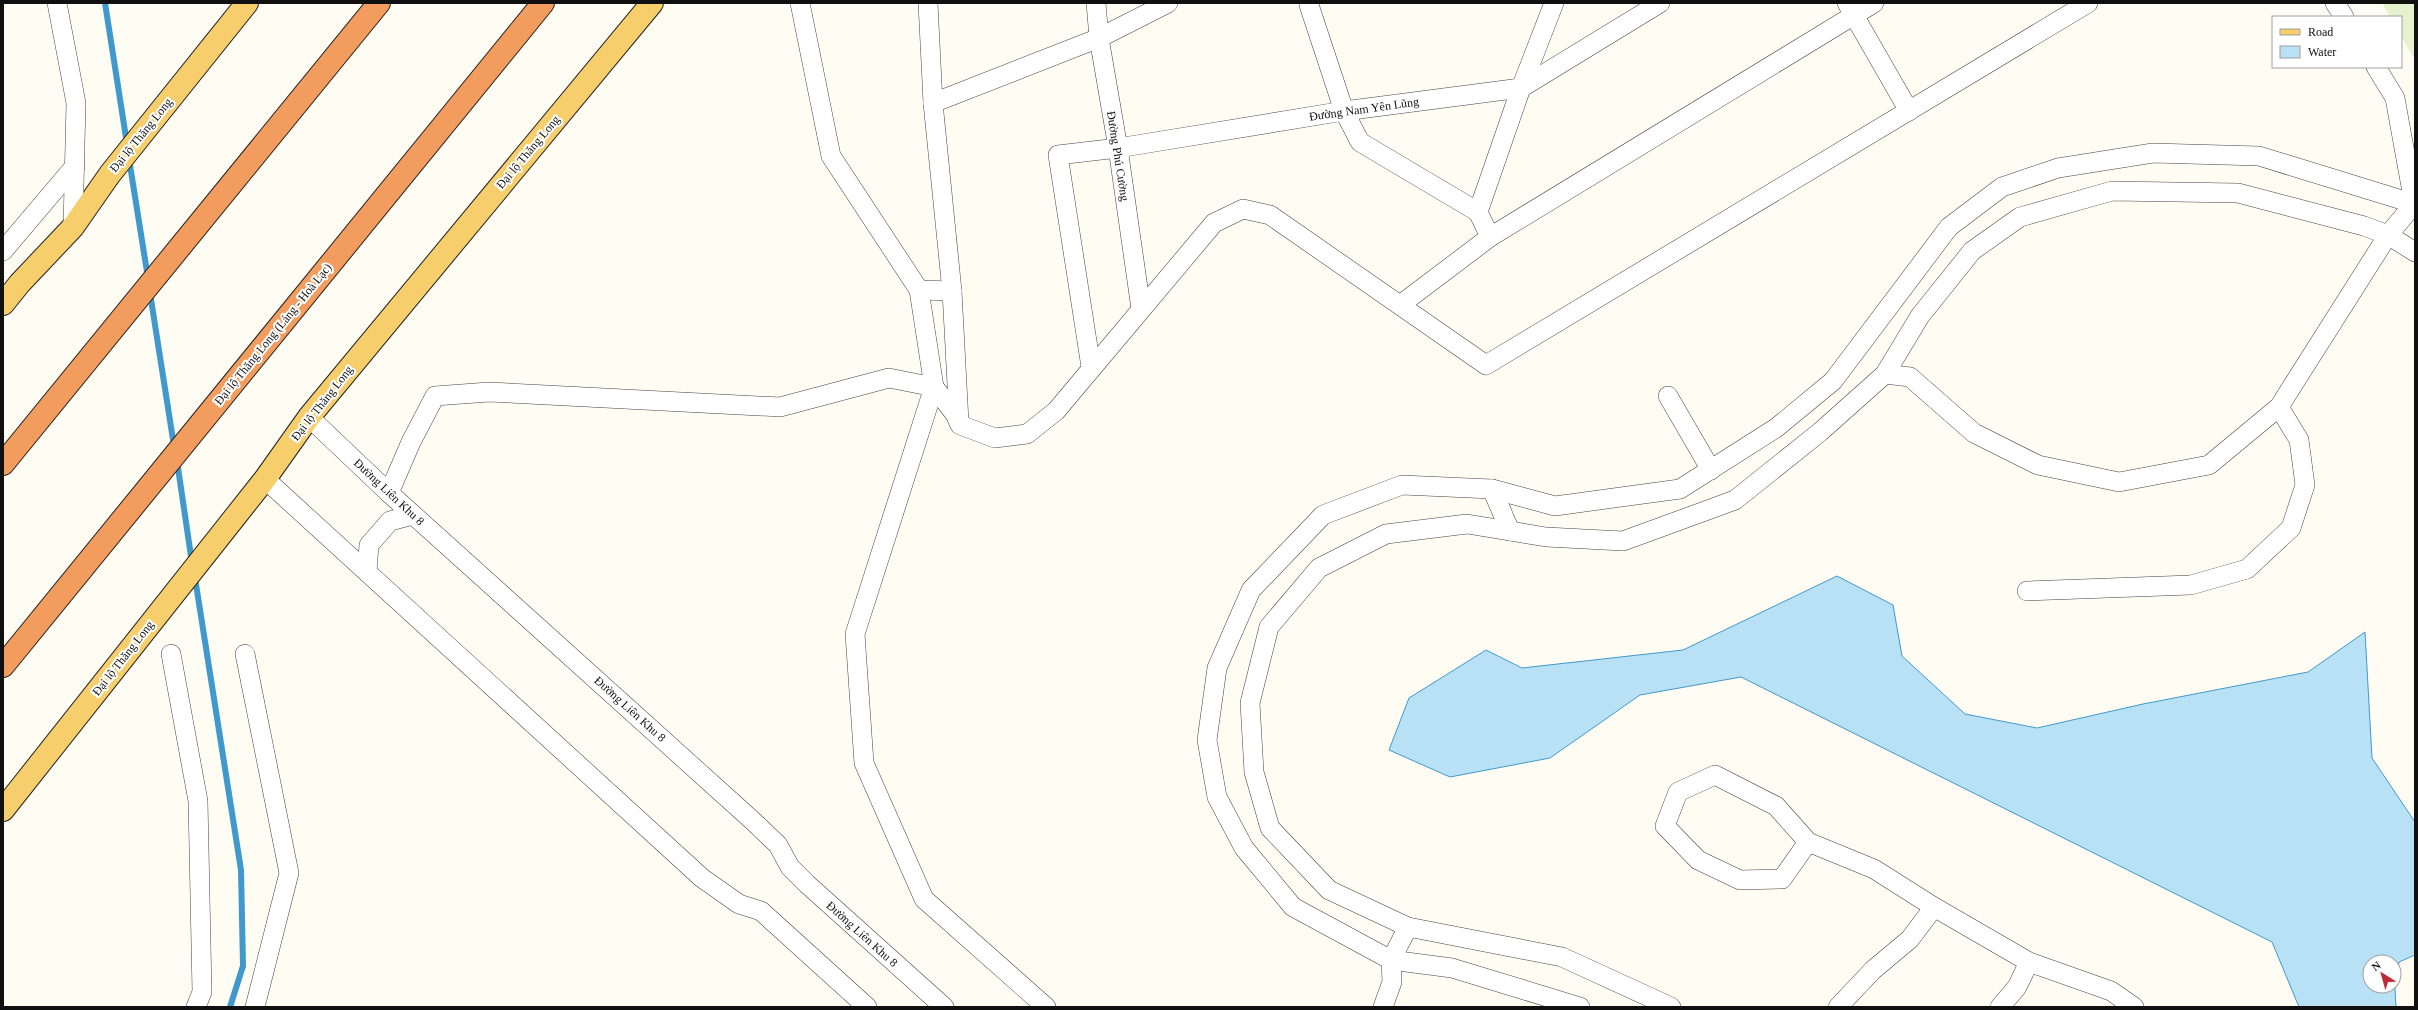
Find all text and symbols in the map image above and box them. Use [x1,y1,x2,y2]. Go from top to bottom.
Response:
legend [2272,16,2402,68]
text: Road [2308,25,2333,39]
text: Water [2308,45,2336,59]
street label: Đường Nam Yên Lũng [1308,94,1420,124]
street label: Đại lộ Thăng Long [107,95,175,175]
street label: Đường Phú Cường [1104,110,1132,202]
street label: Đại lộ Thăng Long [493,112,563,192]
street label: Đại lộ Thăng Long (Láng - Hoà Lạc) [211,260,335,408]
street label: Đại lộ Thăng Long [288,362,356,444]
street label: Đường Liên Khu 8 [351,456,427,528]
street label: Đại lộ Thăng Long [89,618,157,698]
street label: Đường Liên Khu 8 [591,673,669,745]
street label: Đường Liên Khu 8 [823,898,901,970]
north arrow [2362,954,2402,994]
text: N [2369,959,2383,973]

